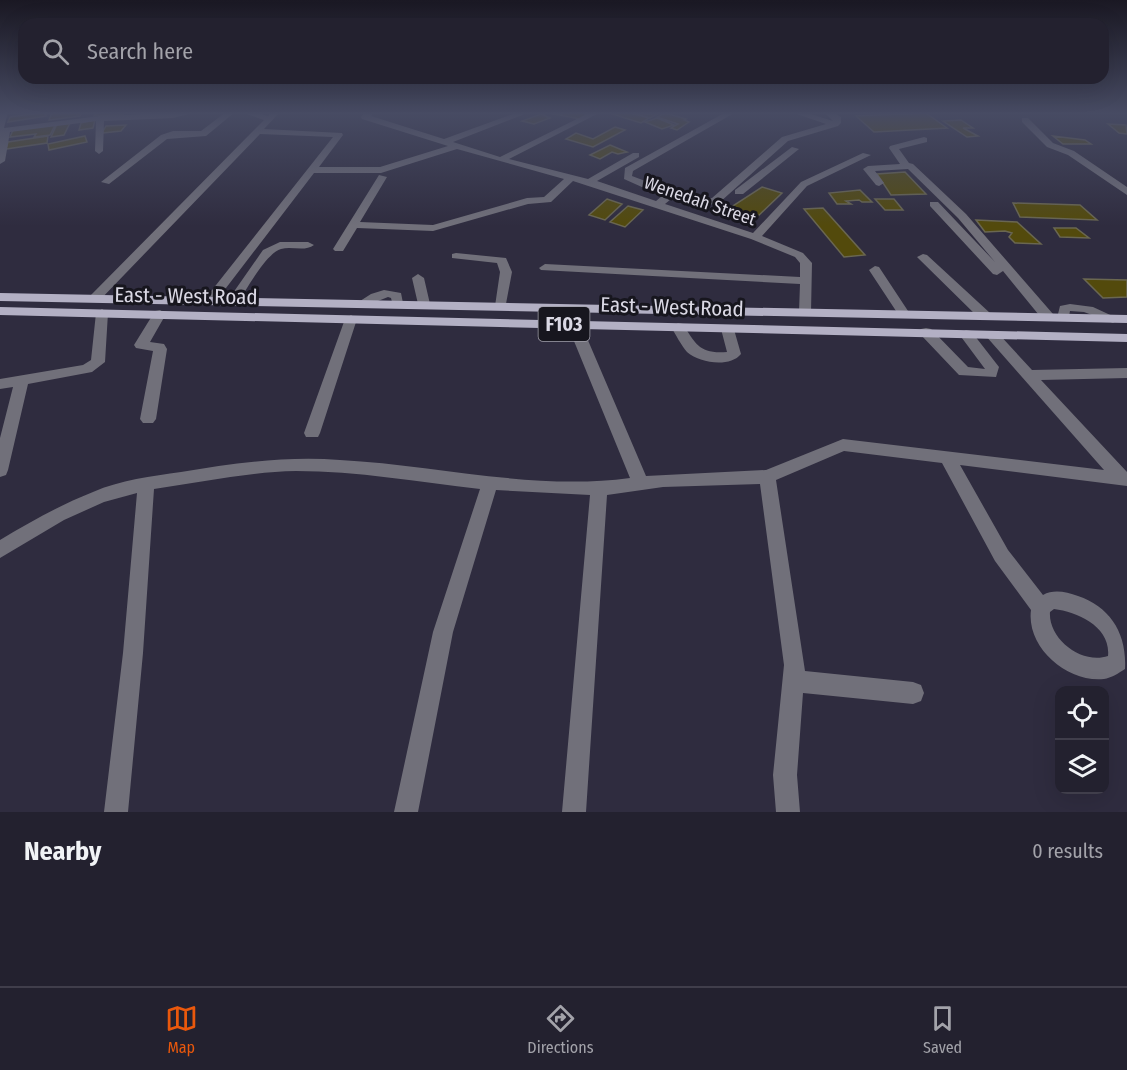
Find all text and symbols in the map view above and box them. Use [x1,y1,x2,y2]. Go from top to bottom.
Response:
search box [18,18,1109,84]
icon: search [39,35,72,68]
text: Search here [87,38,193,65]
street label: Wenedah Street [641,172,759,230]
street label: East - West Road [114,282,258,310]
street label: East - West Road [600,292,744,322]
road number: F103 [538,307,590,341]
map controls [1055,686,1109,794]
button: locate [1055,686,1109,740]
button: layers [1055,740,1109,794]
text: Nearby [24,836,101,867]
text: 0 results [1032,839,1103,863]
tab: Map [165,1002,198,1057]
tab: Directions [527,1002,594,1057]
tab: Saved [923,1002,962,1057]

